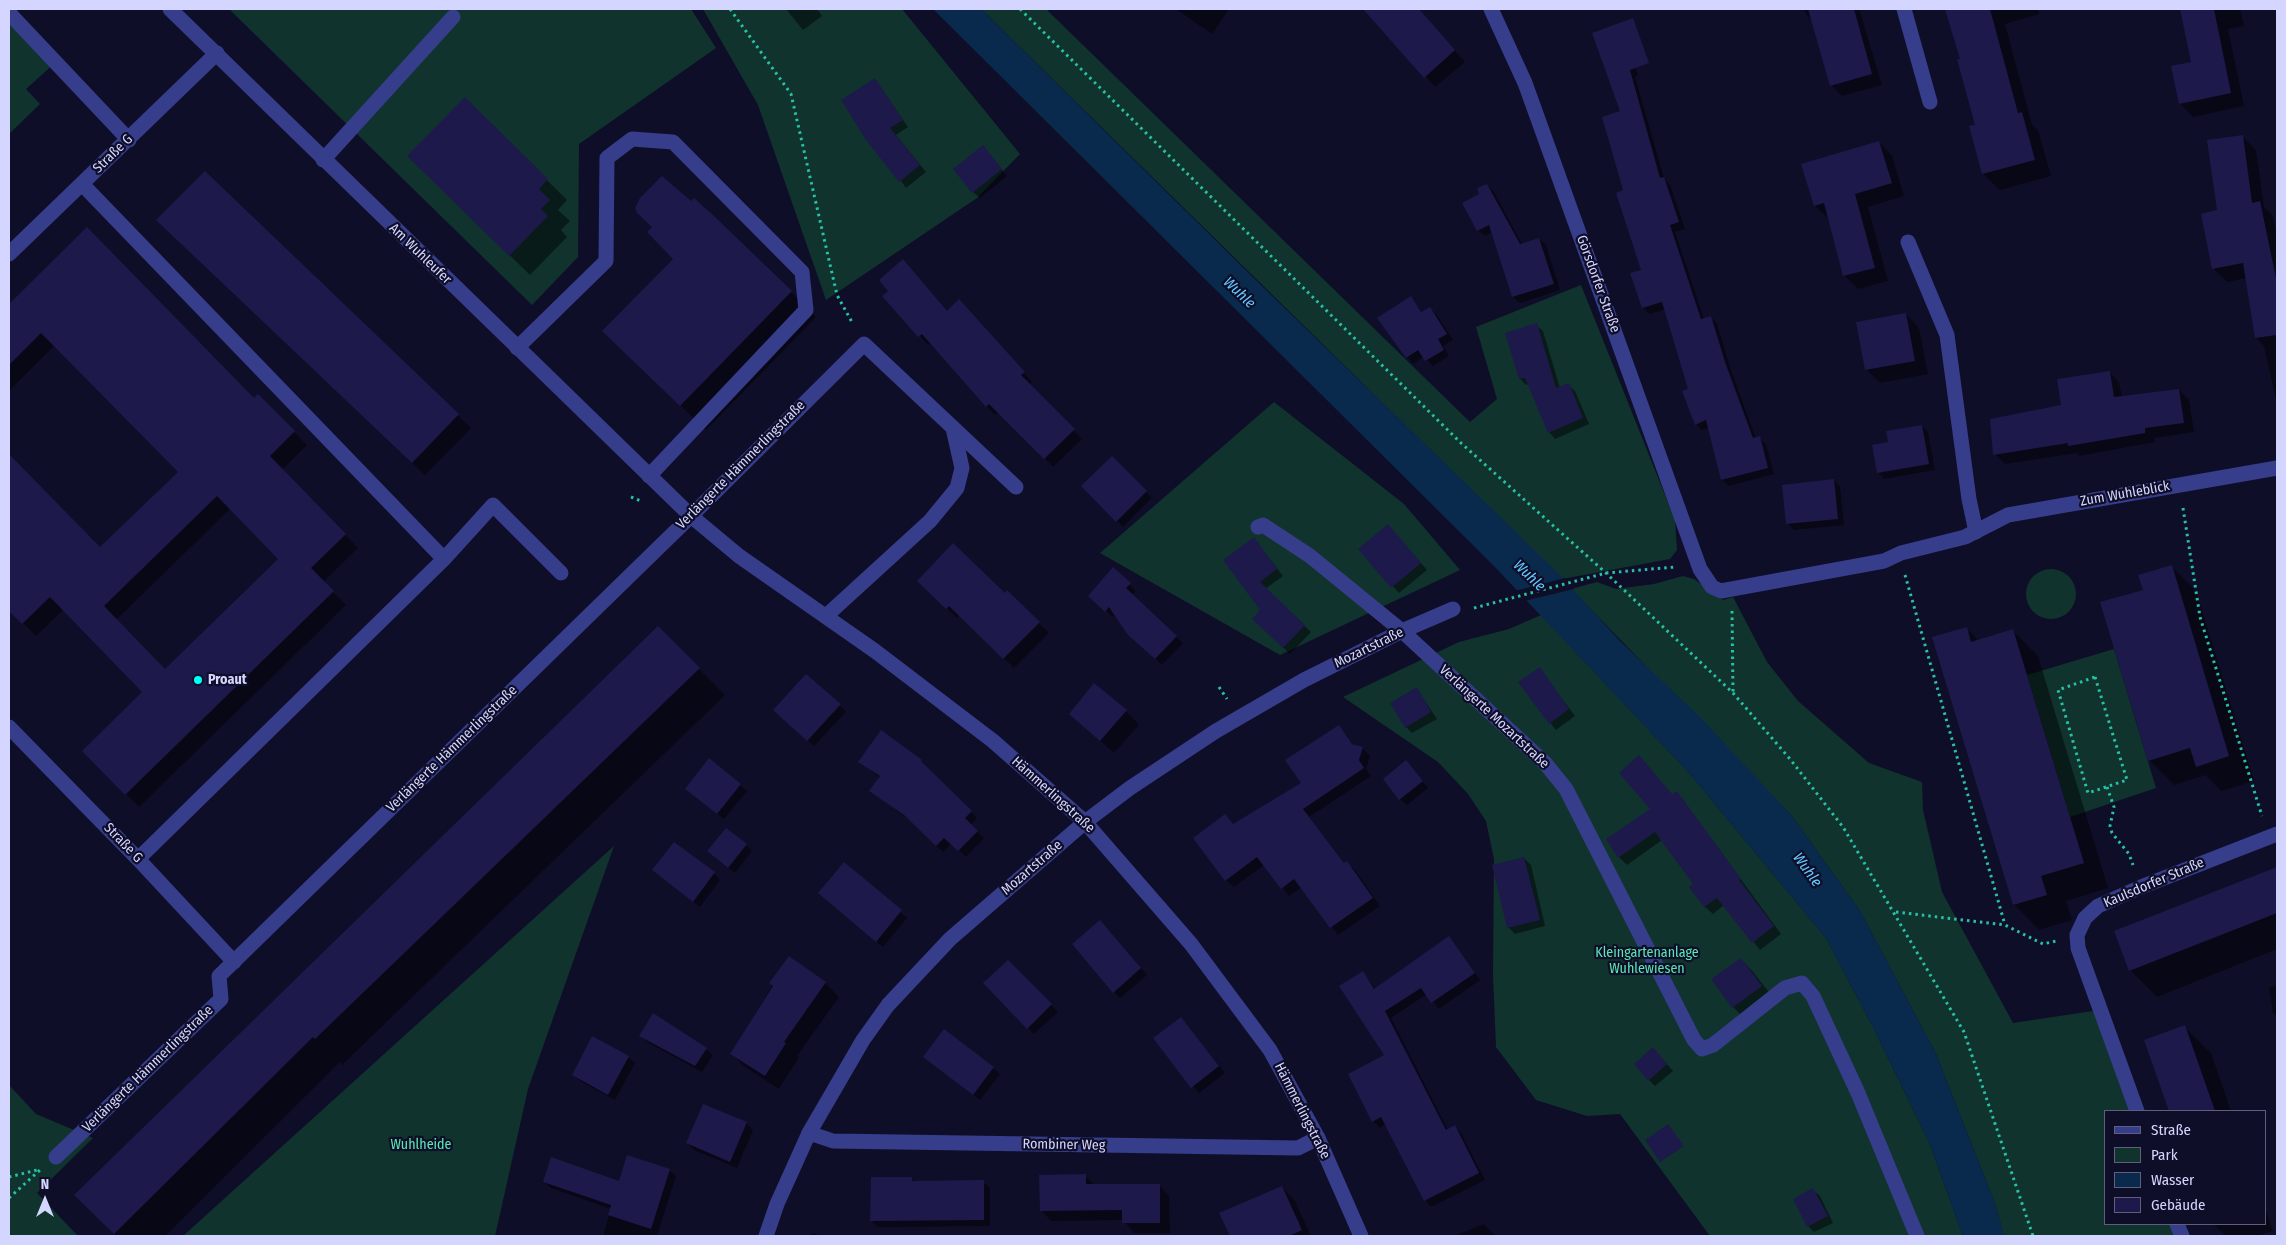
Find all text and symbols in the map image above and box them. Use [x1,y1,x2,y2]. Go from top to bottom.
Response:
street label: Straße G [90,131,136,177]
street label: Am Wuhleufer [385,220,455,288]
street label: Görsdorfer Straße [1573,233,1623,335]
water label: Wuhle [1219,273,1259,313]
street label: Verlängerte Hämmerlingstraße [673,397,809,533]
street label: Zum Wuhleblick [2079,478,2171,510]
water label: Wuhle [1509,556,1549,596]
street label: Mozartstraße [1332,624,1406,672]
street label: Verlängerte Mozartstraße [1435,662,1553,772]
place label: Proaut [208,672,247,688]
marker: Proaut [192,674,204,686]
street label: Verlängerte Hämmerlingstraße [383,682,521,816]
street label: Hämmerlingstraße [1008,753,1098,837]
street label: Straße G [100,820,146,866]
street label: Mozartstraße [998,837,1066,899]
water label: Wuhle [1789,850,1825,890]
street label: Kaulsdorfer Straße [2101,854,2207,912]
park label: Kleingartenanlage Wuhlewiesen [1595,945,1699,978]
street label: Verlängerte Hämmerlingstraße [79,1002,217,1136]
street label: Hämmerlingstraße [1270,1060,1334,1162]
legend [2104,1110,2266,1225]
text: Straße [2151,1121,2191,1139]
street label: Rombiner Weg [1022,1136,1106,1154]
park label: Wuhlheide [391,1137,451,1153]
text: Park [2151,1146,2178,1164]
text: Wasser [2151,1171,2194,1189]
north arrow [20,1175,70,1225]
text: N [41,1176,49,1193]
text: Gebäude [2151,1196,2206,1214]

